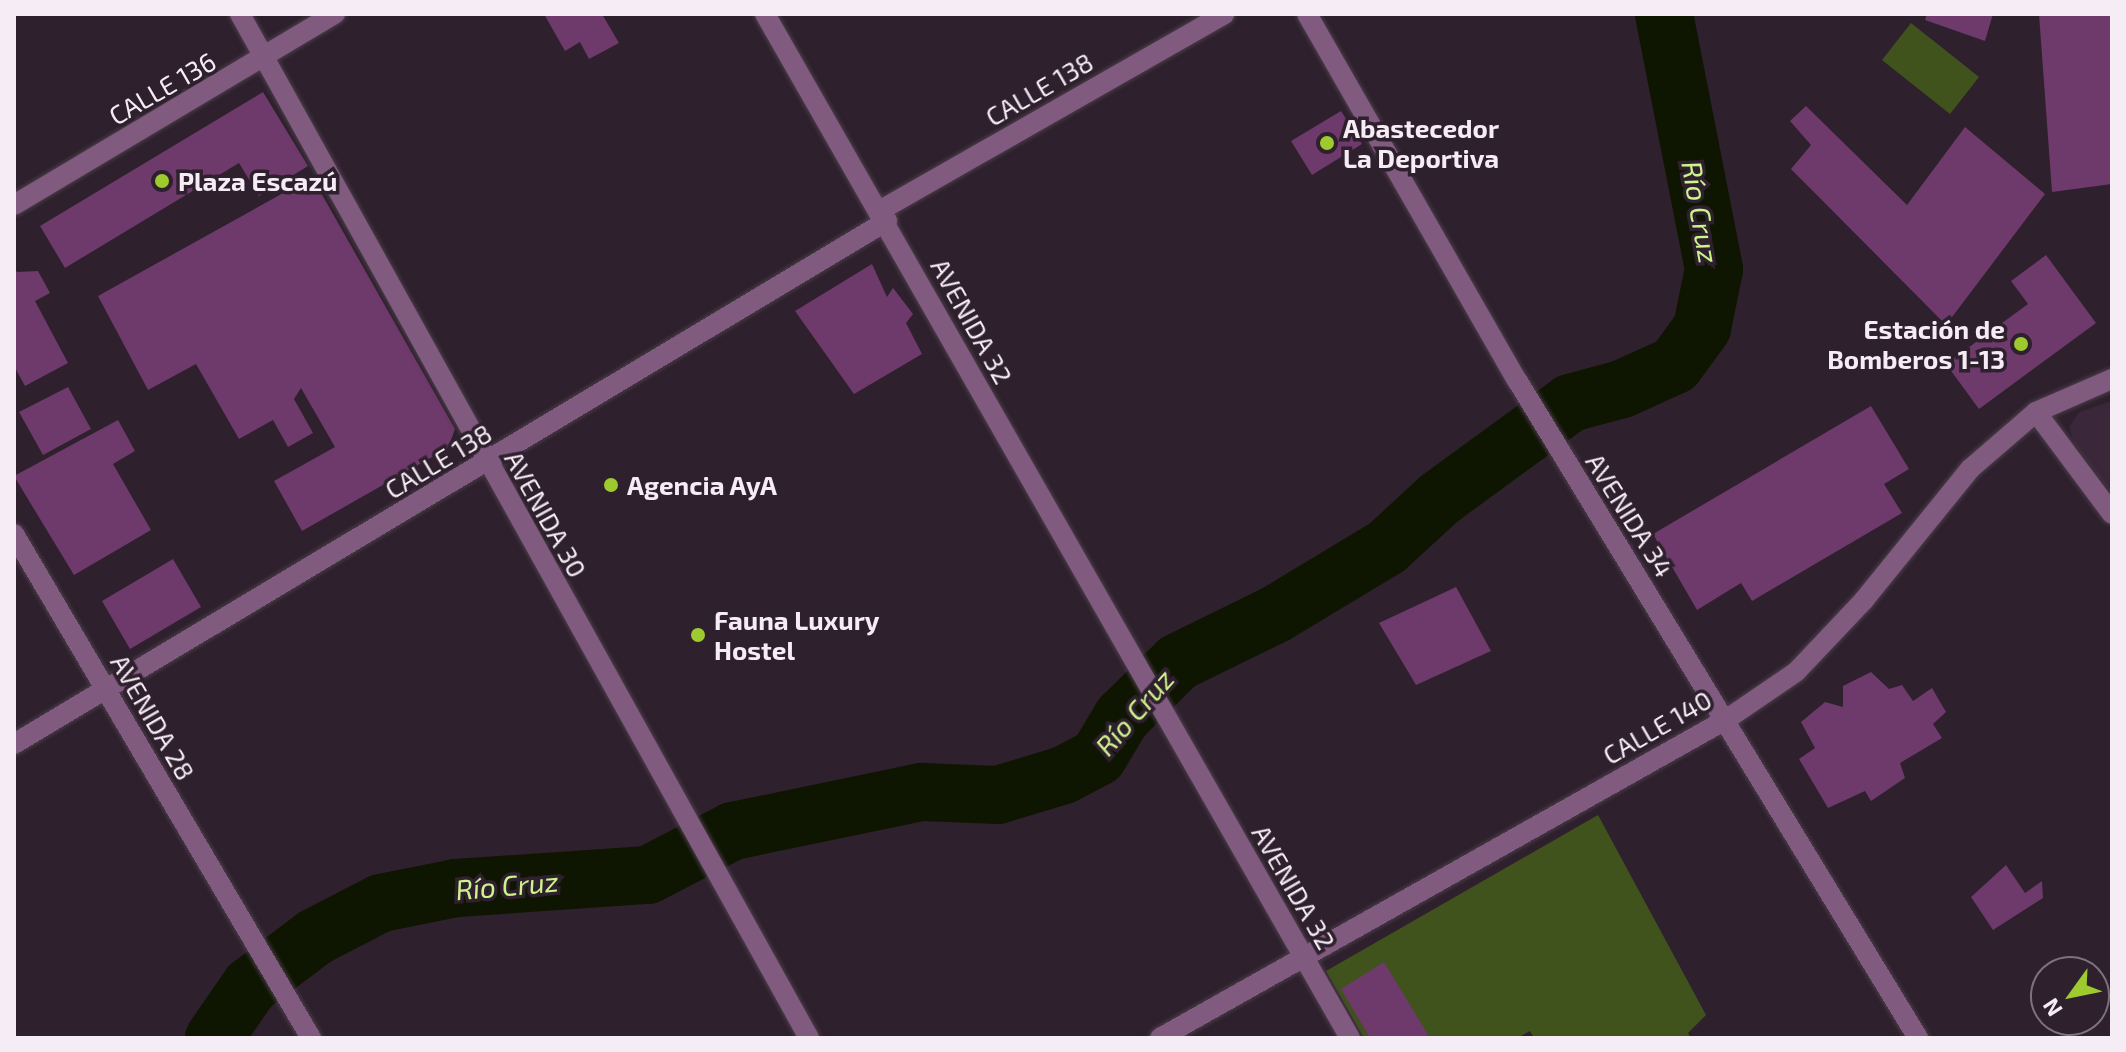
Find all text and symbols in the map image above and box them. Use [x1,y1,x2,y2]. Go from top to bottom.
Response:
street label: CALLE 136 [103,45,221,131]
street label: CALLE 138 [980,46,1098,132]
place label: Abastecedor La Deportiva [1343,112,1499,174]
marker: Abastecedor La Deportiva [1318,134,1336,152]
water label: Río Cruz [1675,158,1727,266]
place label: Plaza Escazú [178,165,338,197]
marker: Plaza Escazú [153,172,171,190]
street label: AVENIDA 32 [925,253,1019,389]
place label: Estación de Bomberos 1-13 [1827,313,2005,374]
marker: Estación de Bomberos 1-13 [2012,335,2030,353]
street label: CALLE 138 [379,417,497,505]
street label: AVENIDA 30 [498,445,594,583]
street label: AVENIDA 34 [1580,447,1680,583]
place label: Agencia AyA [627,469,778,501]
marker: Agencia AyA [602,476,620,494]
place label: Fauna Luxury Hostel [714,604,880,666]
marker: Fauna Luxury Hostel [689,626,707,644]
street label: AVENIDA 28 [104,648,202,786]
water label: Río Cruz [1087,662,1181,762]
street label: CALLE 140 [1597,683,1717,771]
street label: AVENIDA 32 [1246,819,1342,955]
water label: Río Cruz [454,864,560,906]
north arrow [2030,956,2110,1036]
text: N [2036,994,2067,1022]

